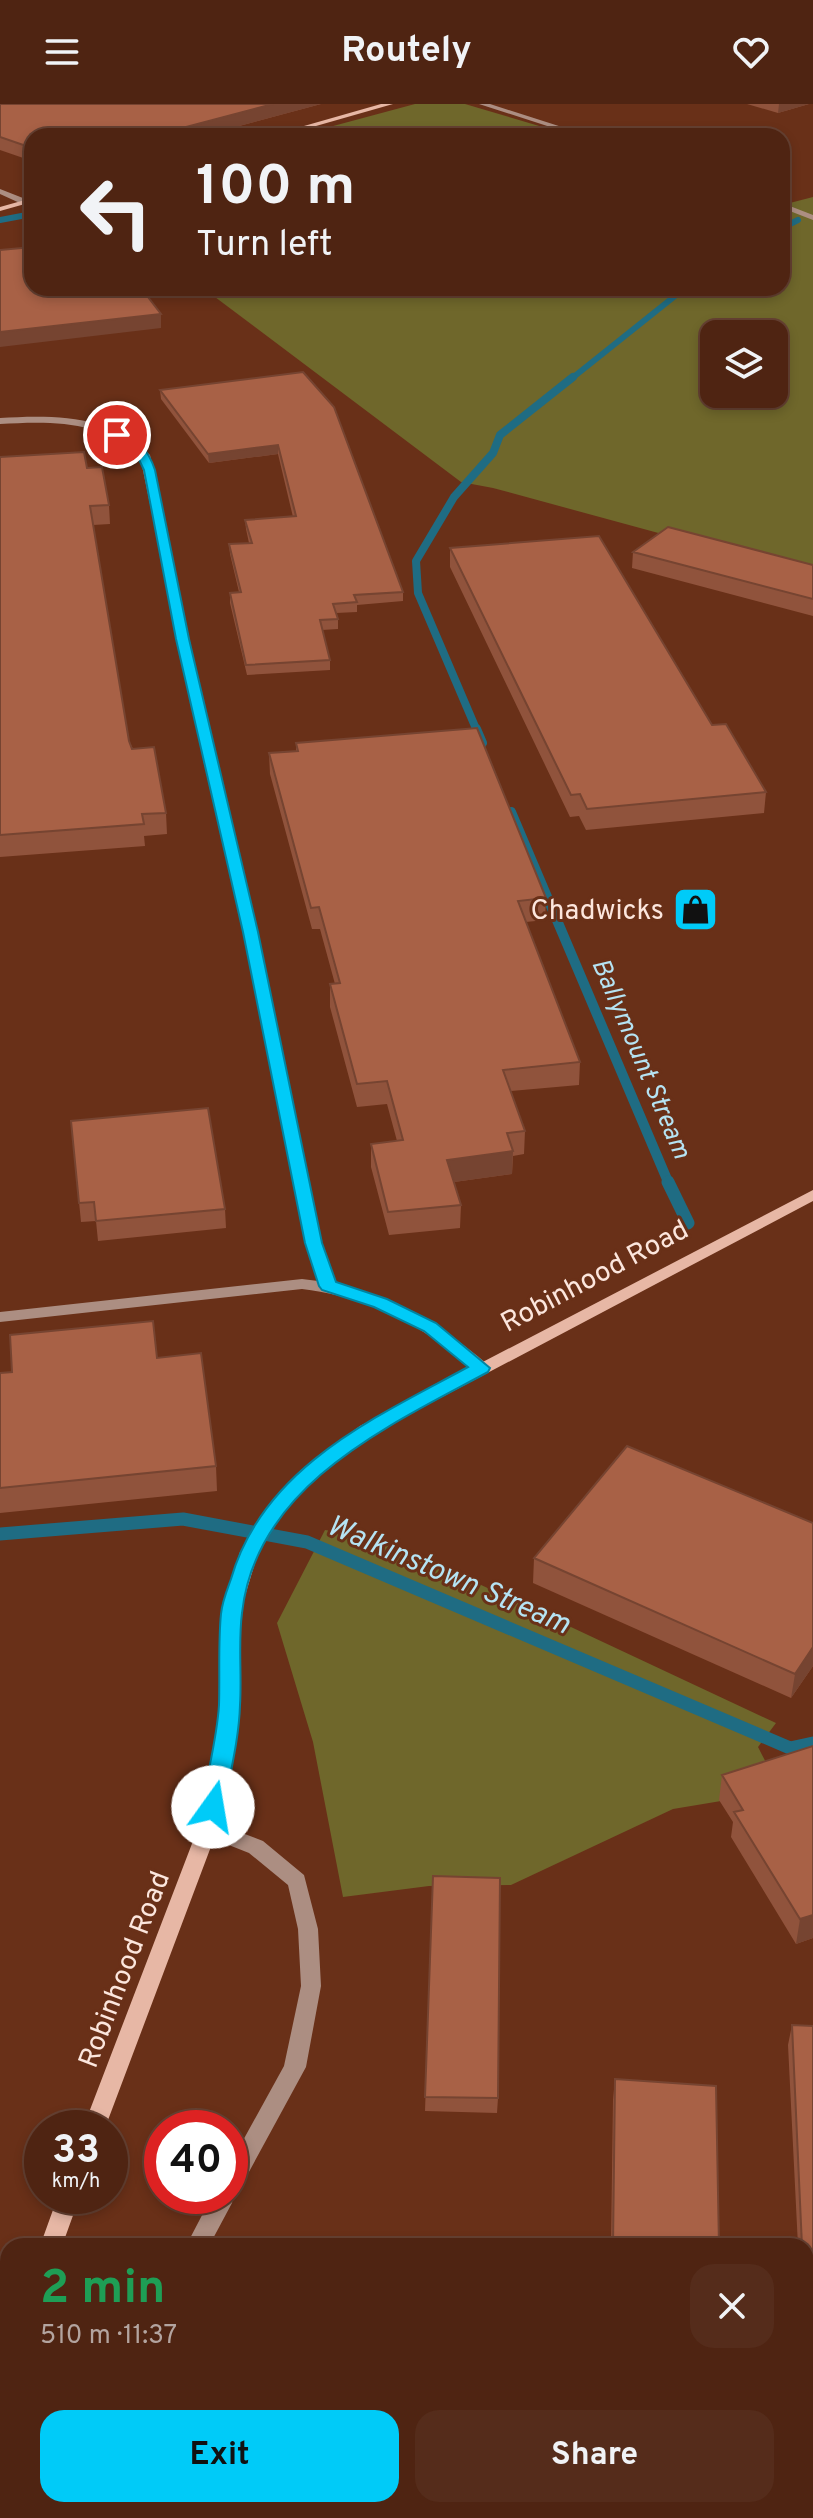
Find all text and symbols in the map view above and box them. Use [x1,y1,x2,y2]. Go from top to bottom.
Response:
text: Routely [341,29,472,75]
icon: menu [40,30,84,74]
icon: heart [729,30,773,74]
text: 100 m [196,154,355,224]
icon: left [64,160,168,264]
text: Turn left [196,223,333,269]
map controls [700,320,788,408]
button: layers [700,320,788,408]
pin [83,401,151,469]
icon: arrive [95,413,139,457]
shop icon: Chadwicks [671,885,719,933]
place label: Chadwicks [531,894,664,930]
water label: Ballymount Stream [583,954,697,1165]
street label: Robinhood Road [495,1213,696,1342]
water label: Walkinstown Stream [321,1508,576,1644]
position arrow [171,1765,255,1849]
street label: Robinhood Road [72,1867,180,2073]
speed limit sign: 40 [144,2110,248,2214]
text: 33 [52,2127,100,2177]
text: km/h [52,2169,100,2195]
text: 2 min [40,2260,165,2320]
button: close [690,2264,774,2348]
text: 510 m · 11:37 [40,2320,177,2353]
button: Exit [40,2410,399,2502]
button: Share [415,2410,774,2502]

